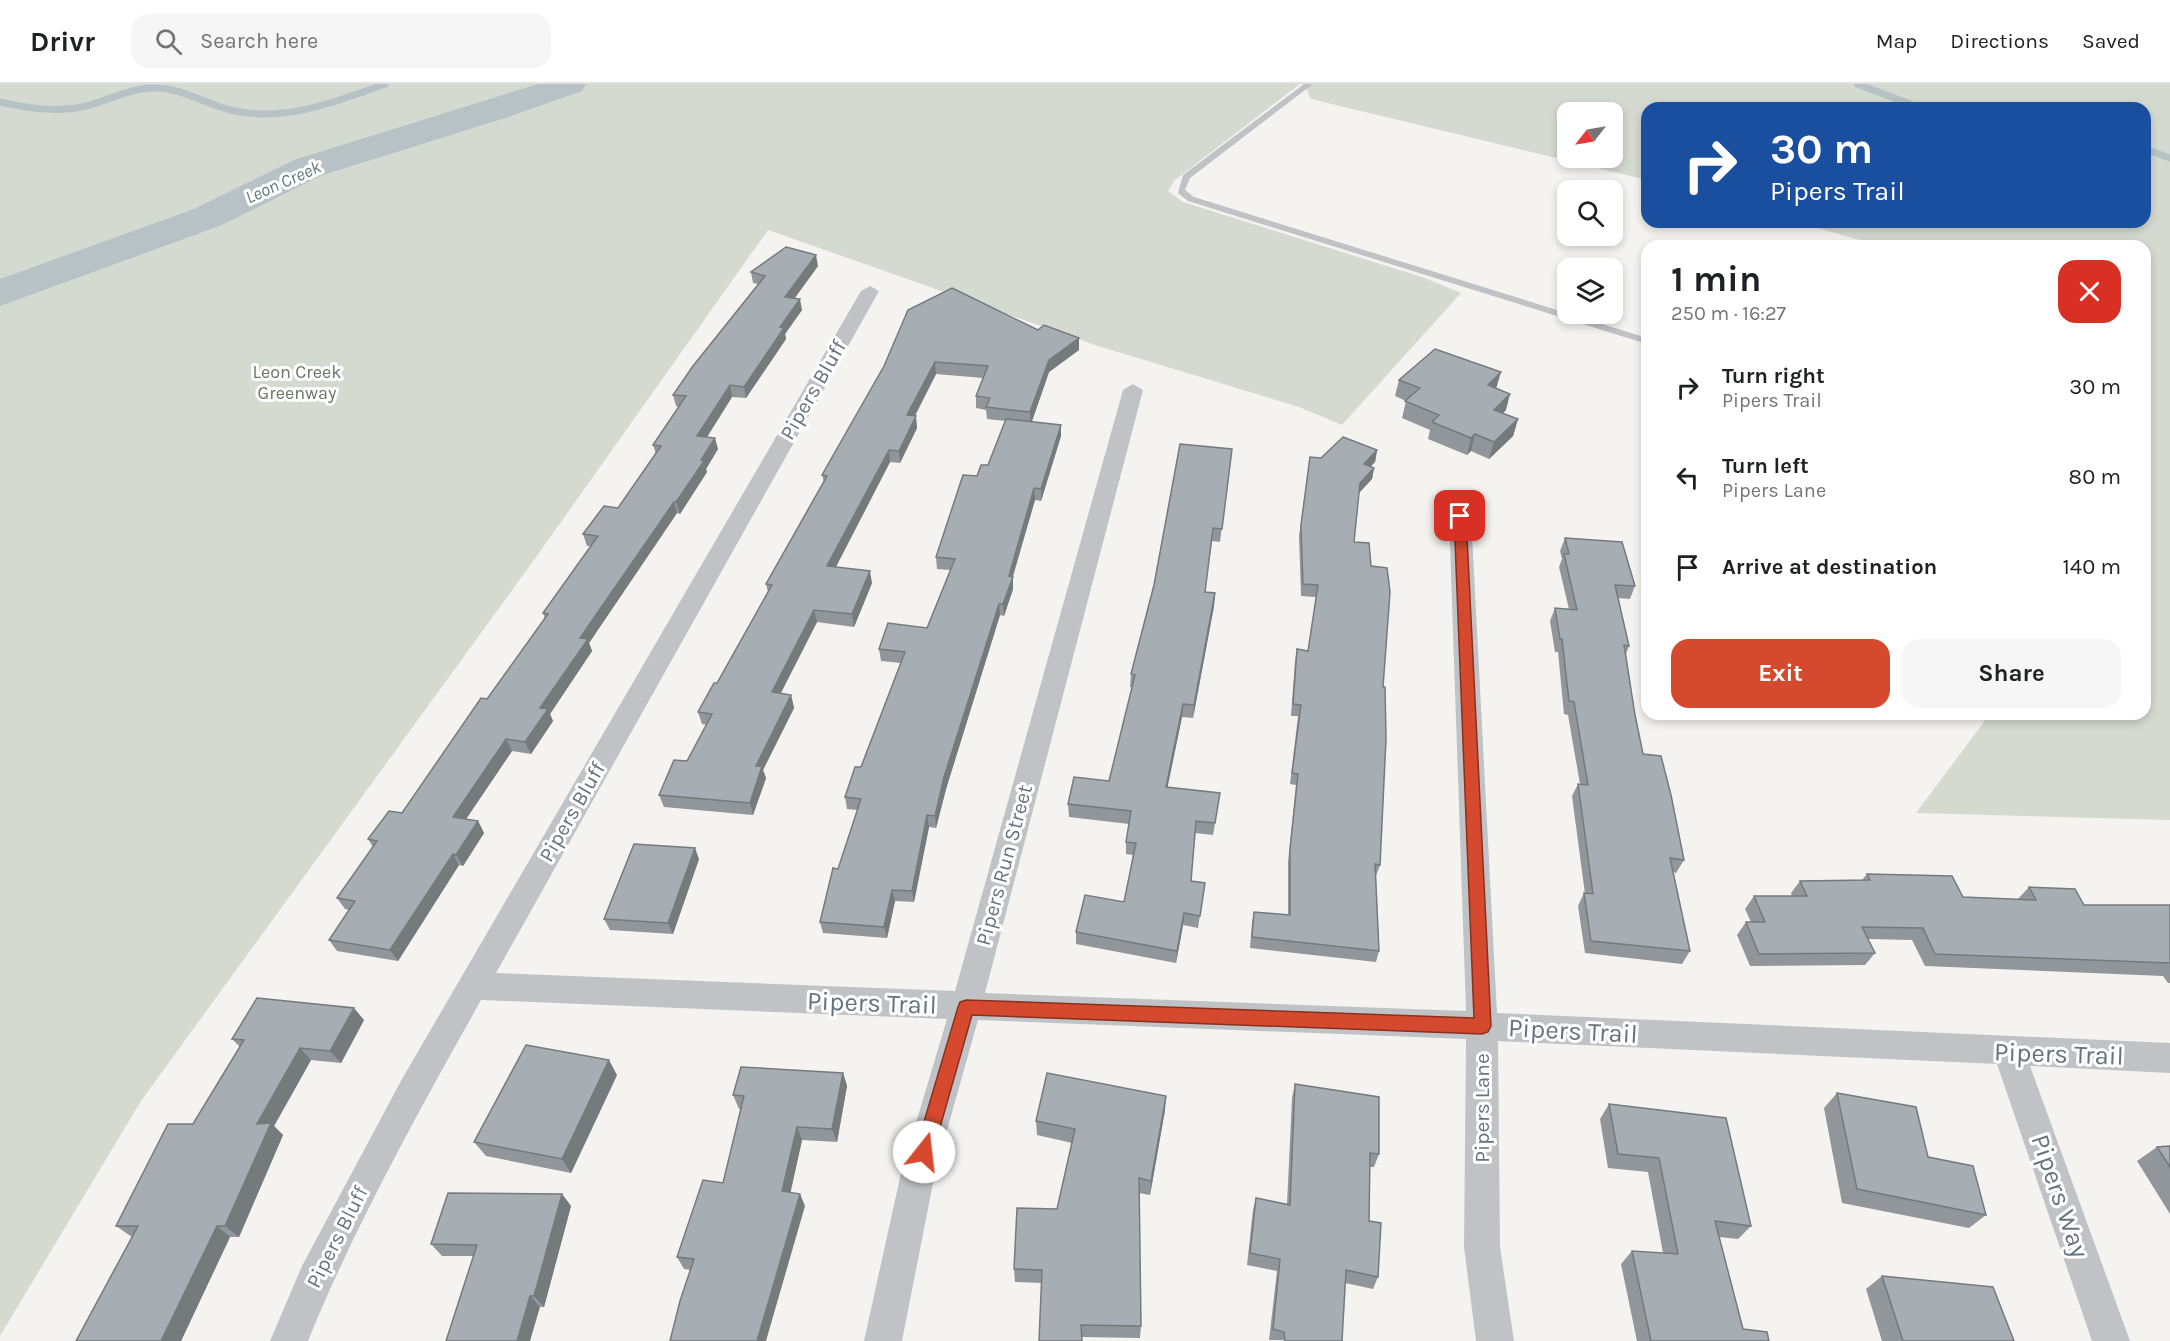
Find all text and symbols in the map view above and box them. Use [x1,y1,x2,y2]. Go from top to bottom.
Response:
search box [131,14,551,68]
text: Drivr [30,25,95,58]
icon: search [152,25,185,58]
text: Search here [200,28,318,54]
text: Map [1876,29,1917,53]
text: Directions [1950,29,2049,53]
text: Saved [2082,29,2140,53]
north arrow [1557,102,1623,168]
map controls [1557,102,1623,324]
text: 30 m [1770,124,1873,174]
icon: right [1671,126,1749,204]
water label: Leon Creek [242,155,325,208]
text: Pipers Trail [1770,175,1905,207]
button: search [1557,180,1623,246]
button: layers [1557,258,1623,324]
text: 1 min [1671,258,1761,300]
button: close [2058,260,2121,323]
text: 250 m · 16:27 [1671,302,1786,325]
street label: Pipers Bluff [775,335,851,444]
park label: Leon Creek Greenway [253,361,341,404]
text: Turn right [1722,363,1825,389]
icon: right [1671,371,1704,404]
text: 30 m [2069,374,2121,400]
text: Pipers Trail [1722,389,1822,412]
text: Turn left [1722,453,1809,479]
icon: left [1671,461,1704,494]
text: 80 m [2069,464,2121,490]
text: Pipers Lane [1722,479,1826,502]
pin [1434,490,1485,541]
icon: arrive [1443,499,1476,532]
icon: arrive [1671,551,1704,584]
text: Arrive at destination [1722,554,1937,580]
text: 140 m [2063,554,2121,580]
button: Exit [1671,639,1890,708]
button: Share [1902,639,2121,708]
street label: Pipers Bluff [534,757,610,866]
street label: Pipers Run Street [971,782,1037,948]
street label: Pipers Trail [807,985,937,1021]
street label: Pipers Trail [1507,1012,1639,1050]
street label: Pipers Trail [1994,1036,2124,1072]
street label: Pipers Lane [1470,1053,1494,1163]
position arrow [892,1120,956,1184]
street label: Pipers Way [2024,1130,2096,1262]
street label: Pipers Bluff [301,1182,373,1292]

